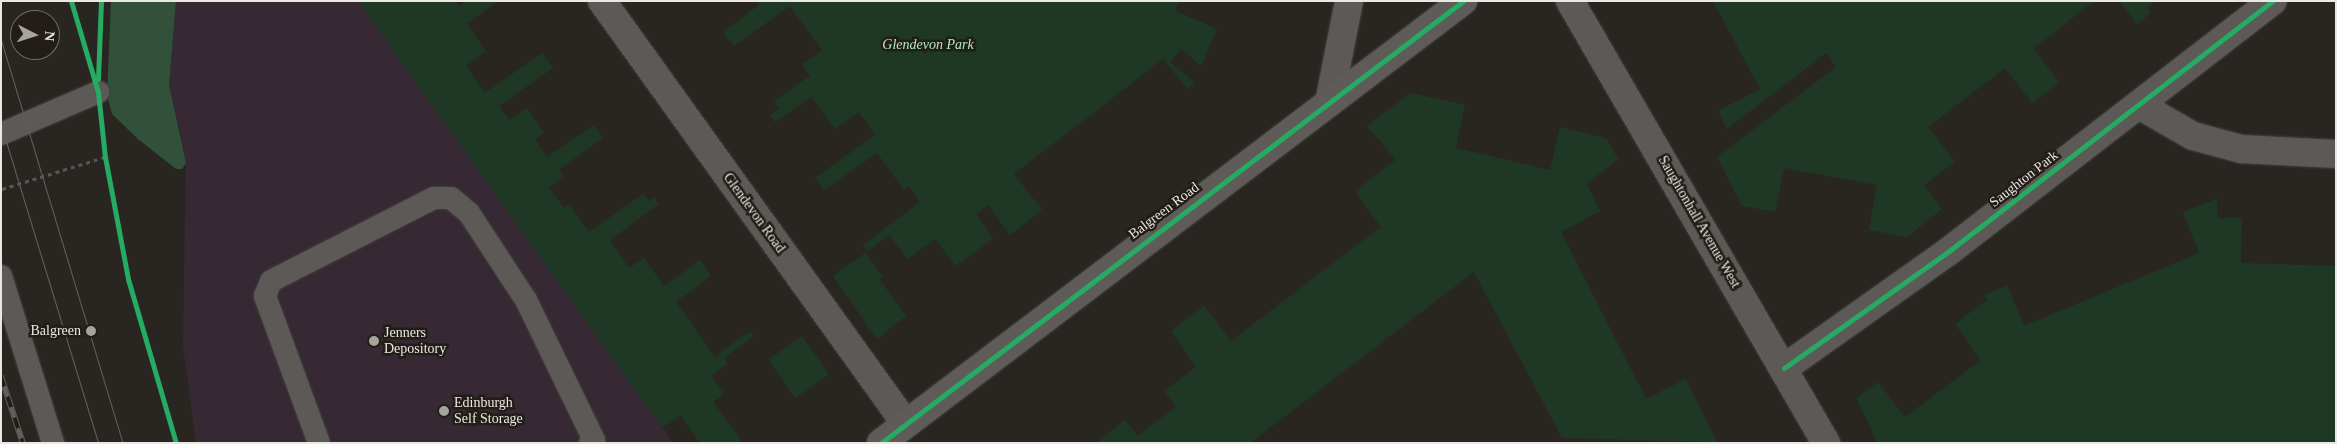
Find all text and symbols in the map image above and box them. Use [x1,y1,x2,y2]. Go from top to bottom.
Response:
north arrow [10,10,60,60]
text: N [42,31,57,42]
park label: Glendevon Park [882,37,974,53]
street label: Saughton Park [1986,147,2062,211]
street label: Saughtonhall Avenue West [1654,152,1744,292]
street label: Glendevon Road [719,170,789,256]
street label: Balgreen Road [1126,179,1202,243]
place label: Balgreen [30,323,81,339]
marker: Balgreen [85,325,97,337]
place label: Jenners Depository [384,325,446,358]
marker: Jenners Depository [368,335,380,347]
place label: Edinburgh Self Storage [454,395,523,428]
marker: Edinburgh Self Storage [438,405,450,417]

